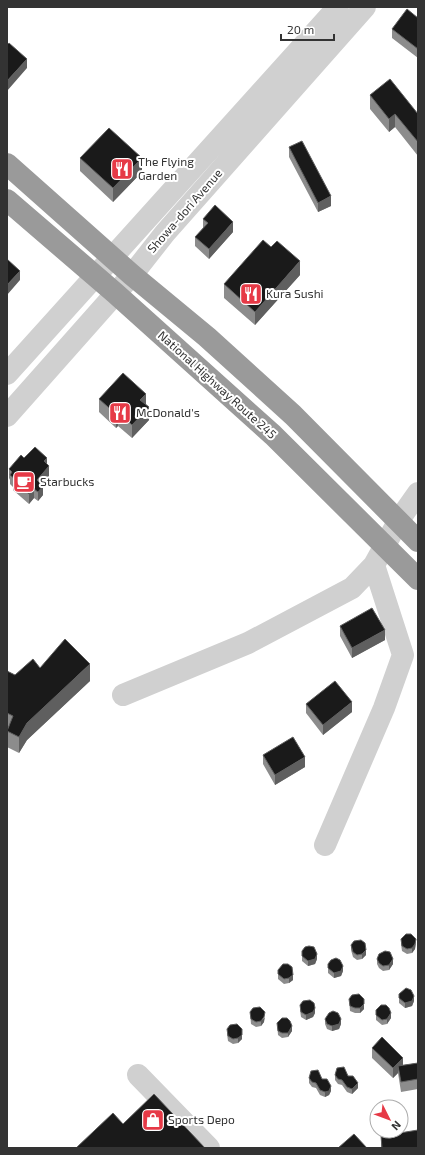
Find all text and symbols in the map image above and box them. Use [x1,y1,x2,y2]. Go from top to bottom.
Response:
scale bar [281,16,334,42]
text: 20 m [287,22,314,36]
place label: The Flying Garden [138,154,194,182]
restaurant icon: The Flying Garden [109,156,135,182]
street label: Showa-dori Avenue [144,166,224,255]
restaurant icon: Kura Sushi [238,281,264,307]
place label: Kura Sushi [266,286,324,300]
street label: National Highway Route 245 [156,328,280,441]
restaurant icon: McDonald's [107,400,133,426]
place label: McDonald's [136,405,200,419]
cafe icon: Starbucks [11,469,37,495]
place label: Starbucks [40,474,94,488]
north arrow [369,1099,409,1139]
shop icon: Sports Depo [140,1107,166,1133]
place label: Sports Depo [168,1112,235,1126]
text: N [389,1119,404,1133]

